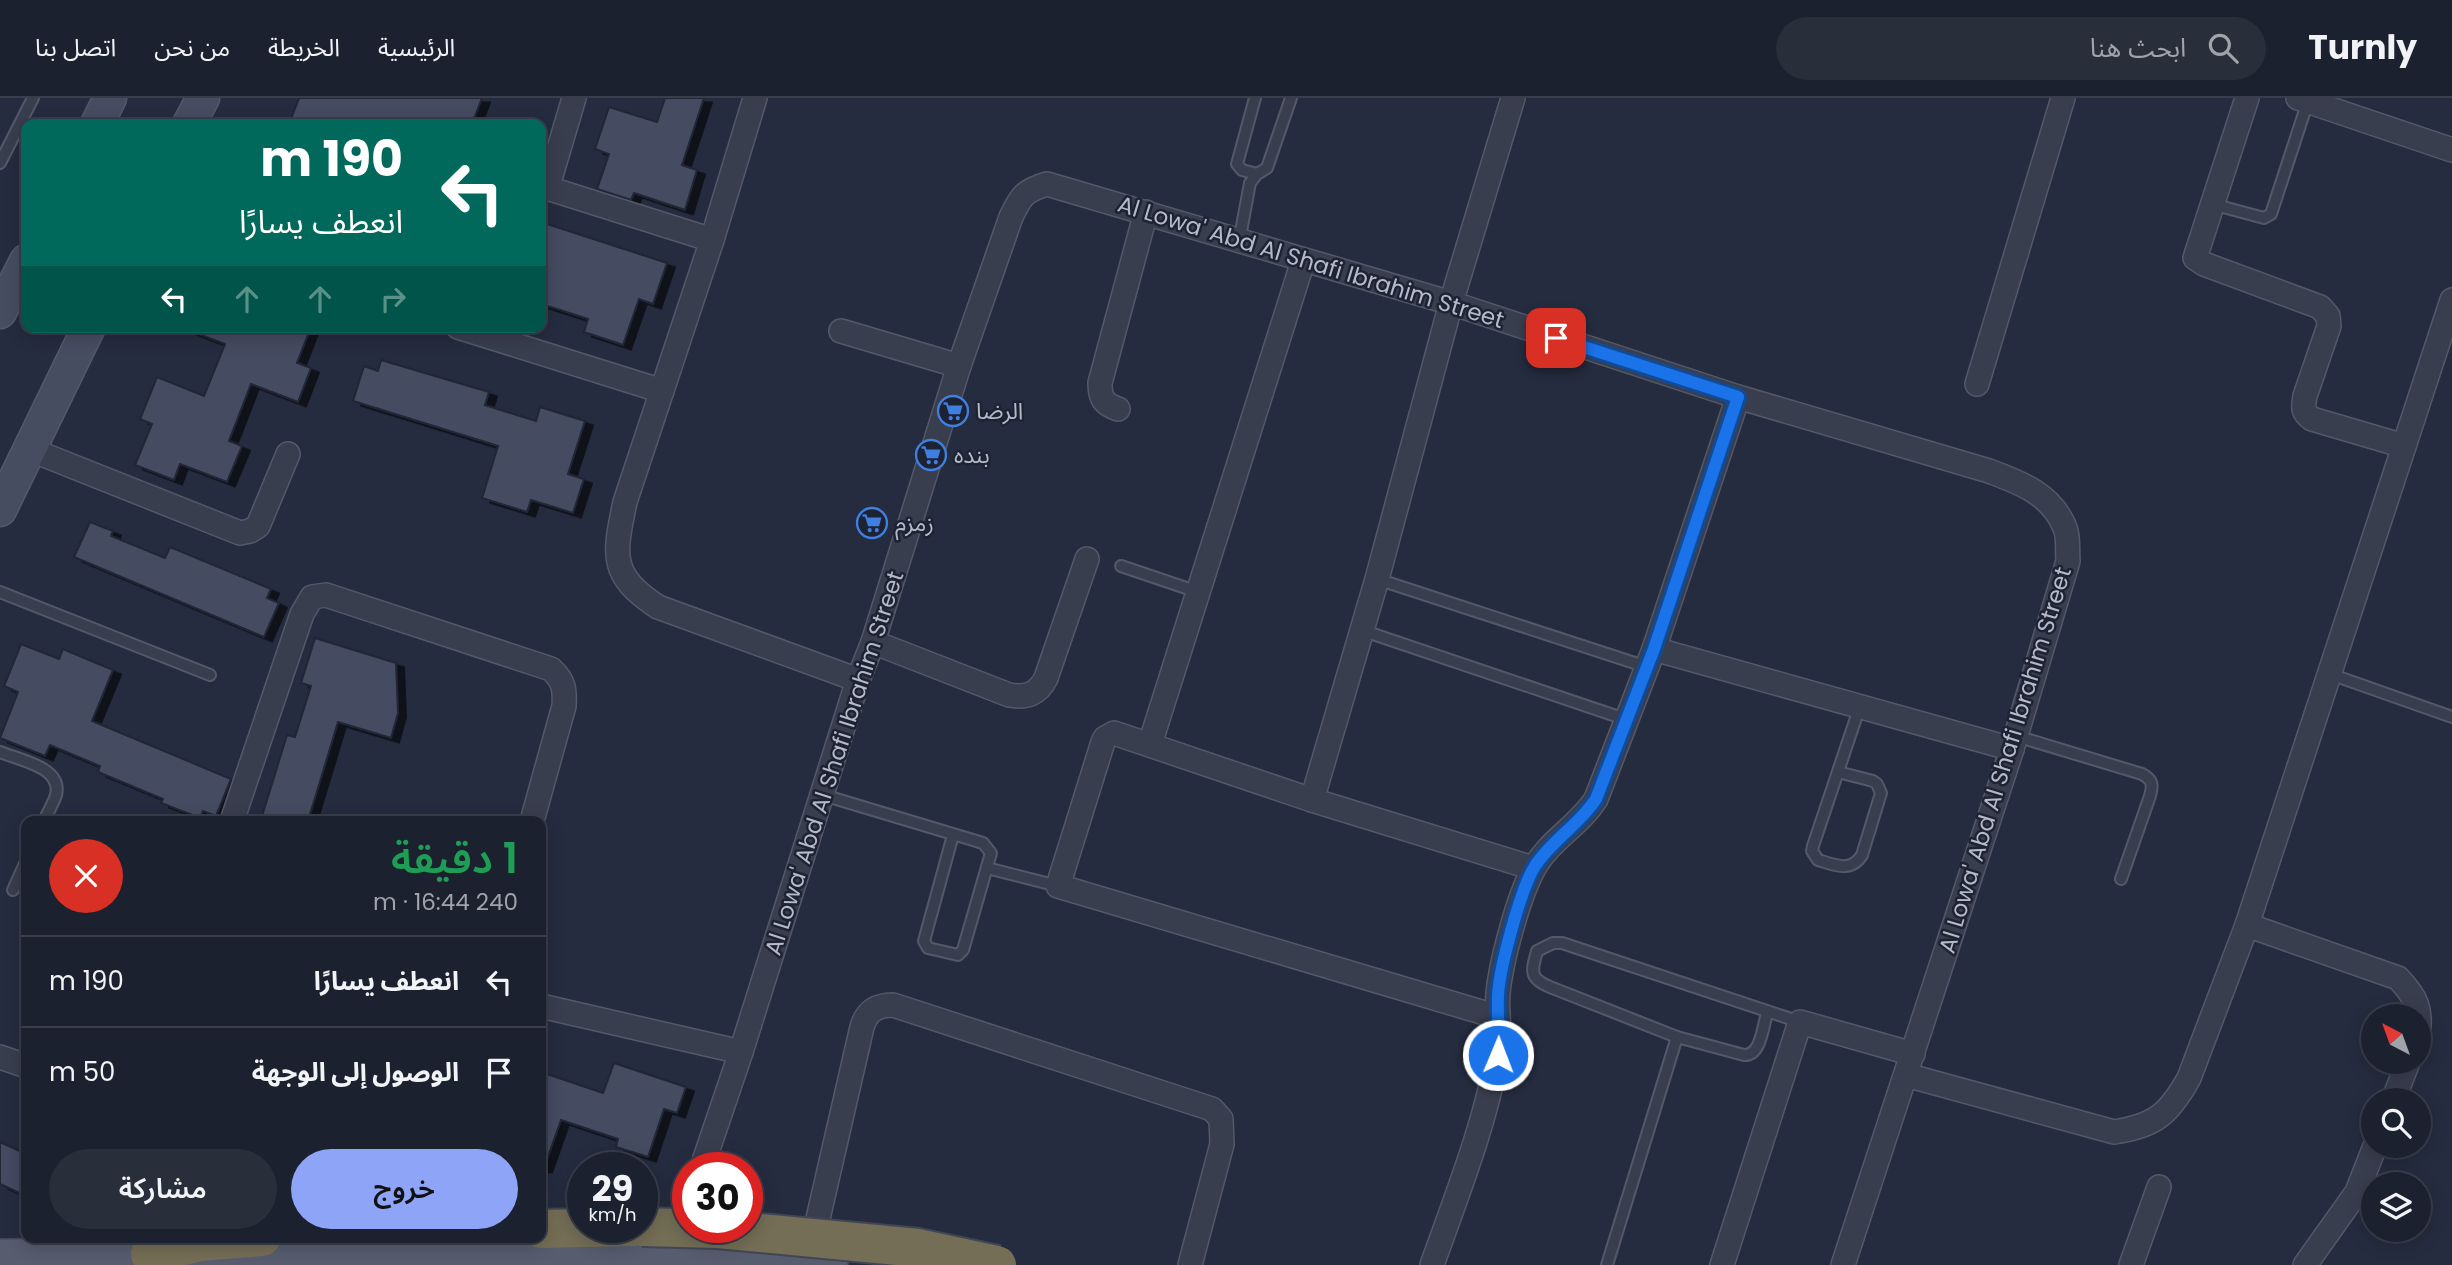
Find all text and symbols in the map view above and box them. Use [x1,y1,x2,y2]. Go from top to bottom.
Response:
search box [1776,17,2266,80]
text: Turnly [2308,24,2417,71]
icon: search [2204,29,2242,67]
text: ابحث هنا [2090,30,2186,66]
text: اتصل بنا [35,31,116,64]
text: من نحن [154,31,230,64]
text: الخريطة [268,31,340,64]
text: الرئيسية [378,31,455,64]
text: 190 m [260,125,403,193]
icon: left [427,147,518,238]
street label: Al Lowa' Abd Al Shafi Ibrahim Street [1114,188,1508,336]
text: انعطف يسارًا [239,199,403,244]
icon: left [155,280,193,318]
icon: ahead [228,280,266,318]
icon: ahead [301,280,339,318]
icon: right [374,280,412,318]
pin [1526,308,1586,368]
icon: arrive [1537,319,1575,357]
supermarket icon: الرضا [936,394,970,428]
place label: الرضا [976,395,1023,427]
supermarket icon: بنده [914,438,948,472]
place label: بنده [954,439,990,471]
supermarket icon: زمزم [855,506,889,540]
place label: زمزم [895,507,934,541]
street label: Al Lowa' Abd Al Shafi Ibrahim Street [1931,563,2079,957]
street label: Al Lowa' Abd Al Shafi Ibrahim Street [757,567,911,959]
text: 1 دقيقة [391,829,518,888]
button: close [49,839,123,913]
text: 240 m · 16:44 [373,886,518,918]
text: 190 m [49,963,124,999]
text: انعطف يسارًا [314,963,459,999]
icon: left [480,963,518,1001]
north arrow [2361,1004,2431,1074]
map controls [2361,1004,2431,1242]
position arrow [1461,1018,1535,1092]
text: 50 m [49,1054,115,1090]
text: الوصول إلى الوجهة [252,1054,459,1090]
icon: arrive [480,1054,518,1092]
button: search [2361,1088,2431,1158]
button: مشاركة [49,1149,277,1229]
button: خروج [291,1149,518,1229]
speed limit sign: 30 [672,1152,763,1243]
text: 29 [592,1164,633,1213]
button: layers [2361,1172,2431,1242]
text: km/h [589,1202,636,1227]

